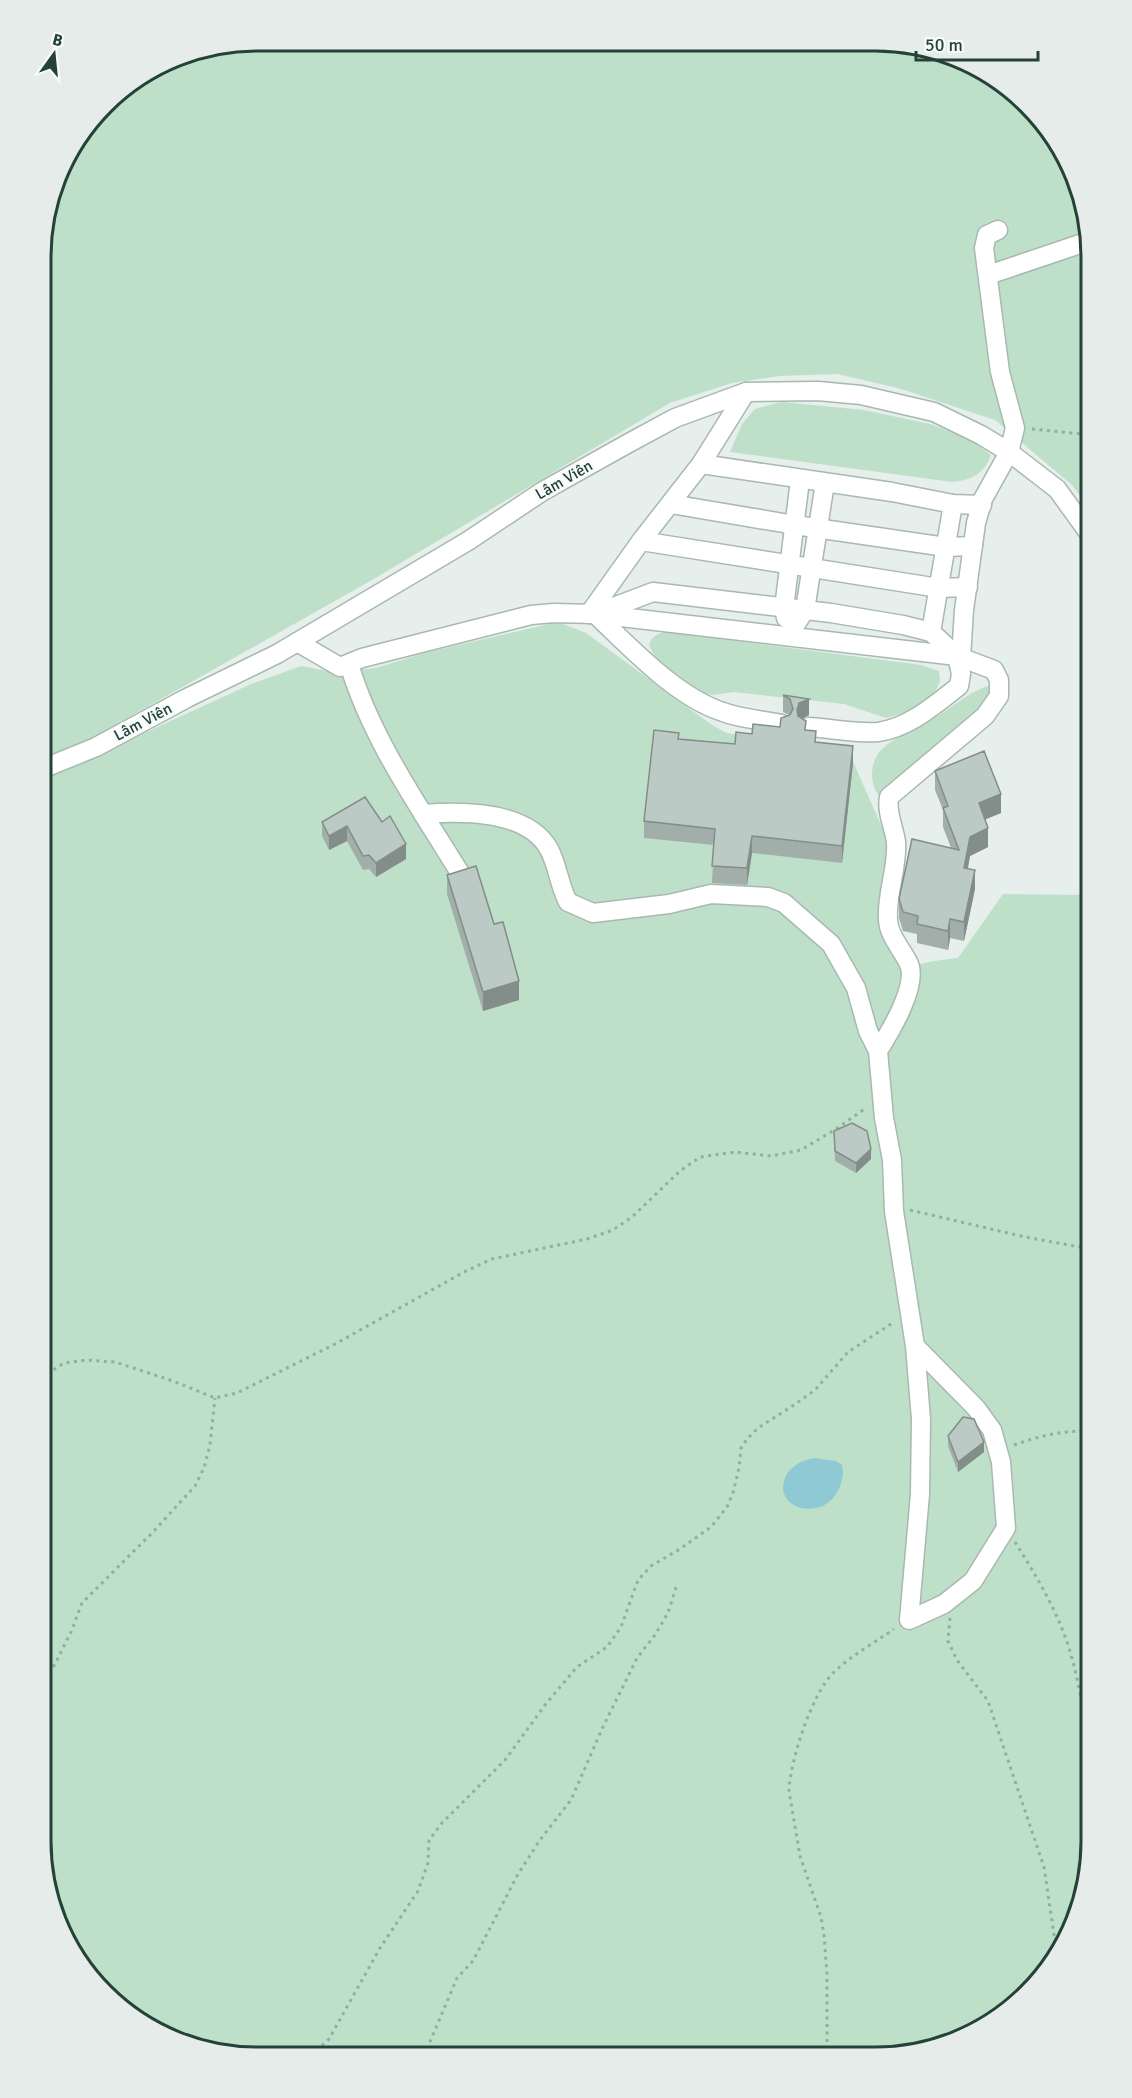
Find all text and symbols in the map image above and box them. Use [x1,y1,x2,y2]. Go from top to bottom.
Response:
north arrow [24,24,84,84]
scale bar [916,24,1038,62]
text: B [50,30,65,51]
text: 50 m [925,34,963,56]
street label: Lâm Viên [532,456,596,504]
street label: Lâm Viên [111,698,175,746]

